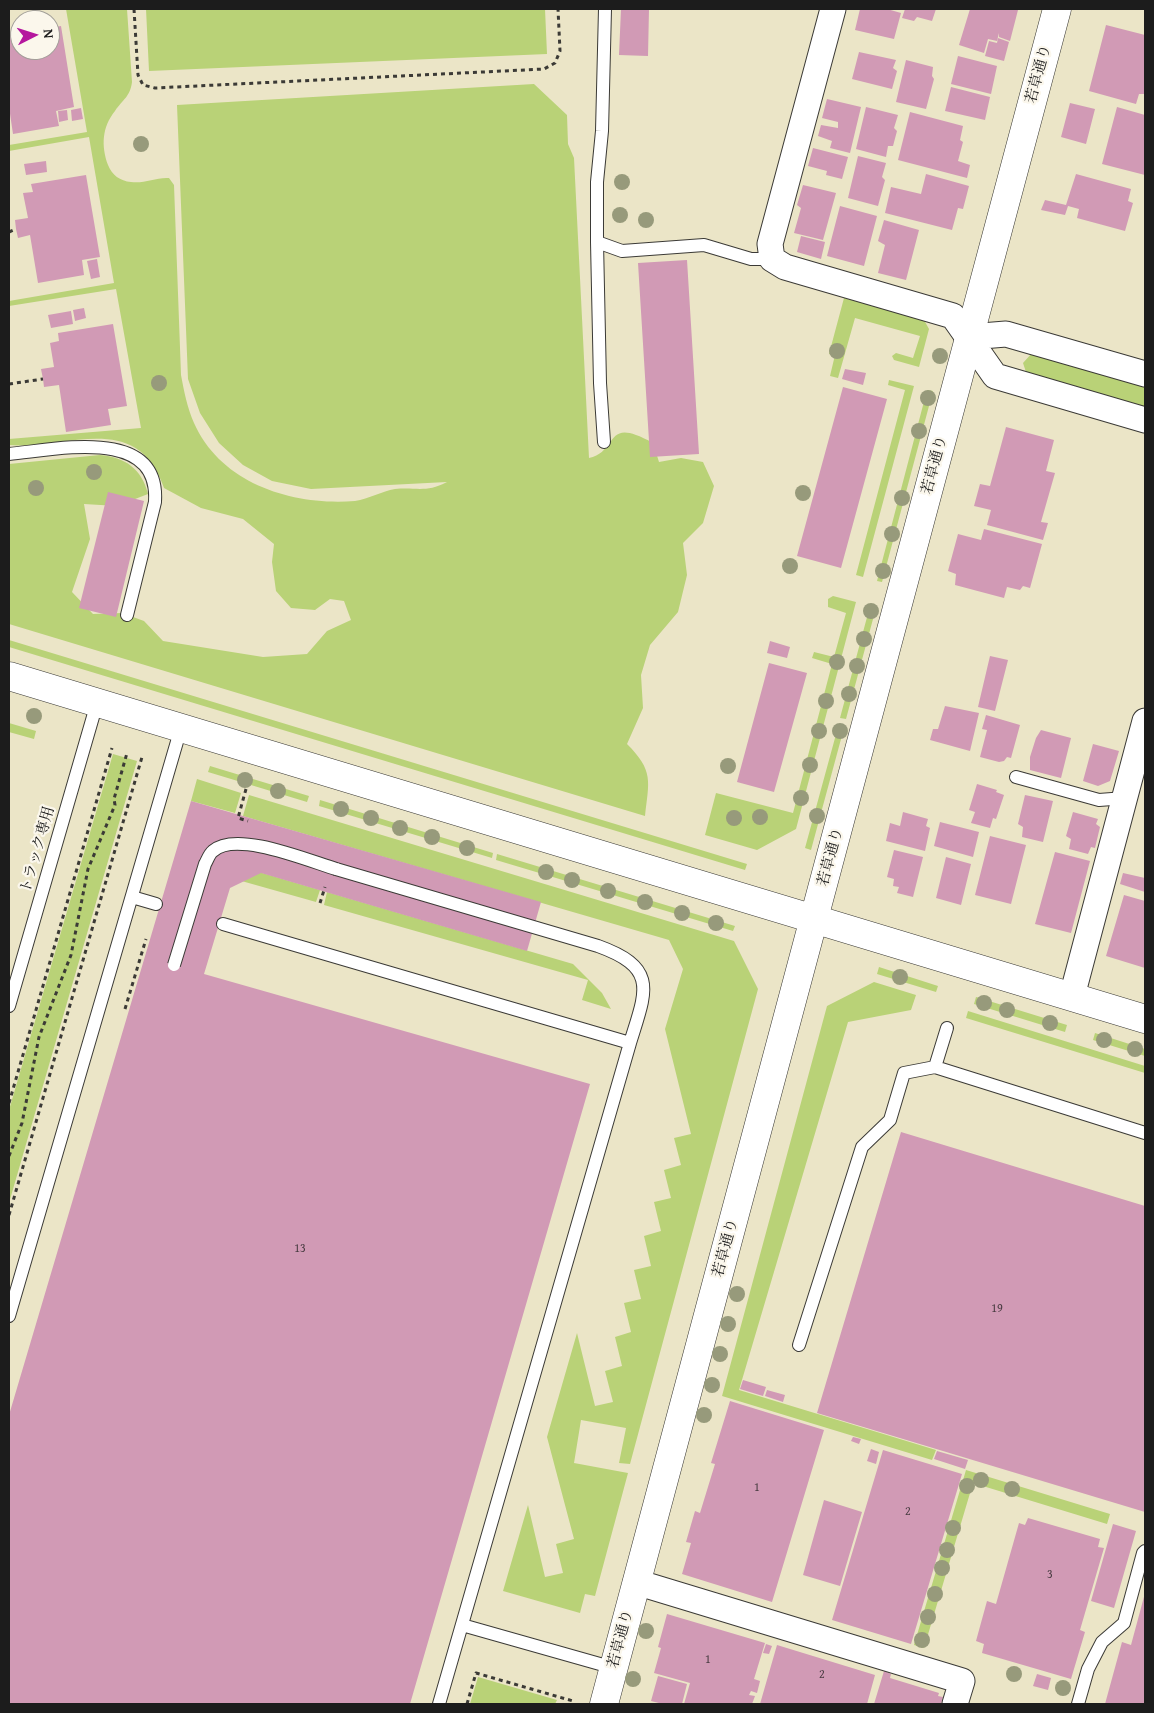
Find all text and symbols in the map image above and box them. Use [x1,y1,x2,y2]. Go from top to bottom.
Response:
north arrow [10,10,60,60]
text: N [39,28,59,39]
street label: 若草通り [1023,43,1055,105]
street label: 若草通り [919,434,951,496]
street label: トラック専用 [17,804,59,896]
street label: 若草通り [815,826,847,888]
street label: 若草通り [710,1217,742,1279]
house number: 13 [294,1242,306,1256]
house number: 19 [991,1302,1003,1316]
house number: 1 [754,1481,760,1495]
house number: 2 [905,1505,911,1519]
house number: 3 [1047,1568,1053,1582]
street label: 若草通り [605,1608,637,1670]
house number: 1 [705,1653,711,1667]
house number: 2 [819,1668,825,1682]

